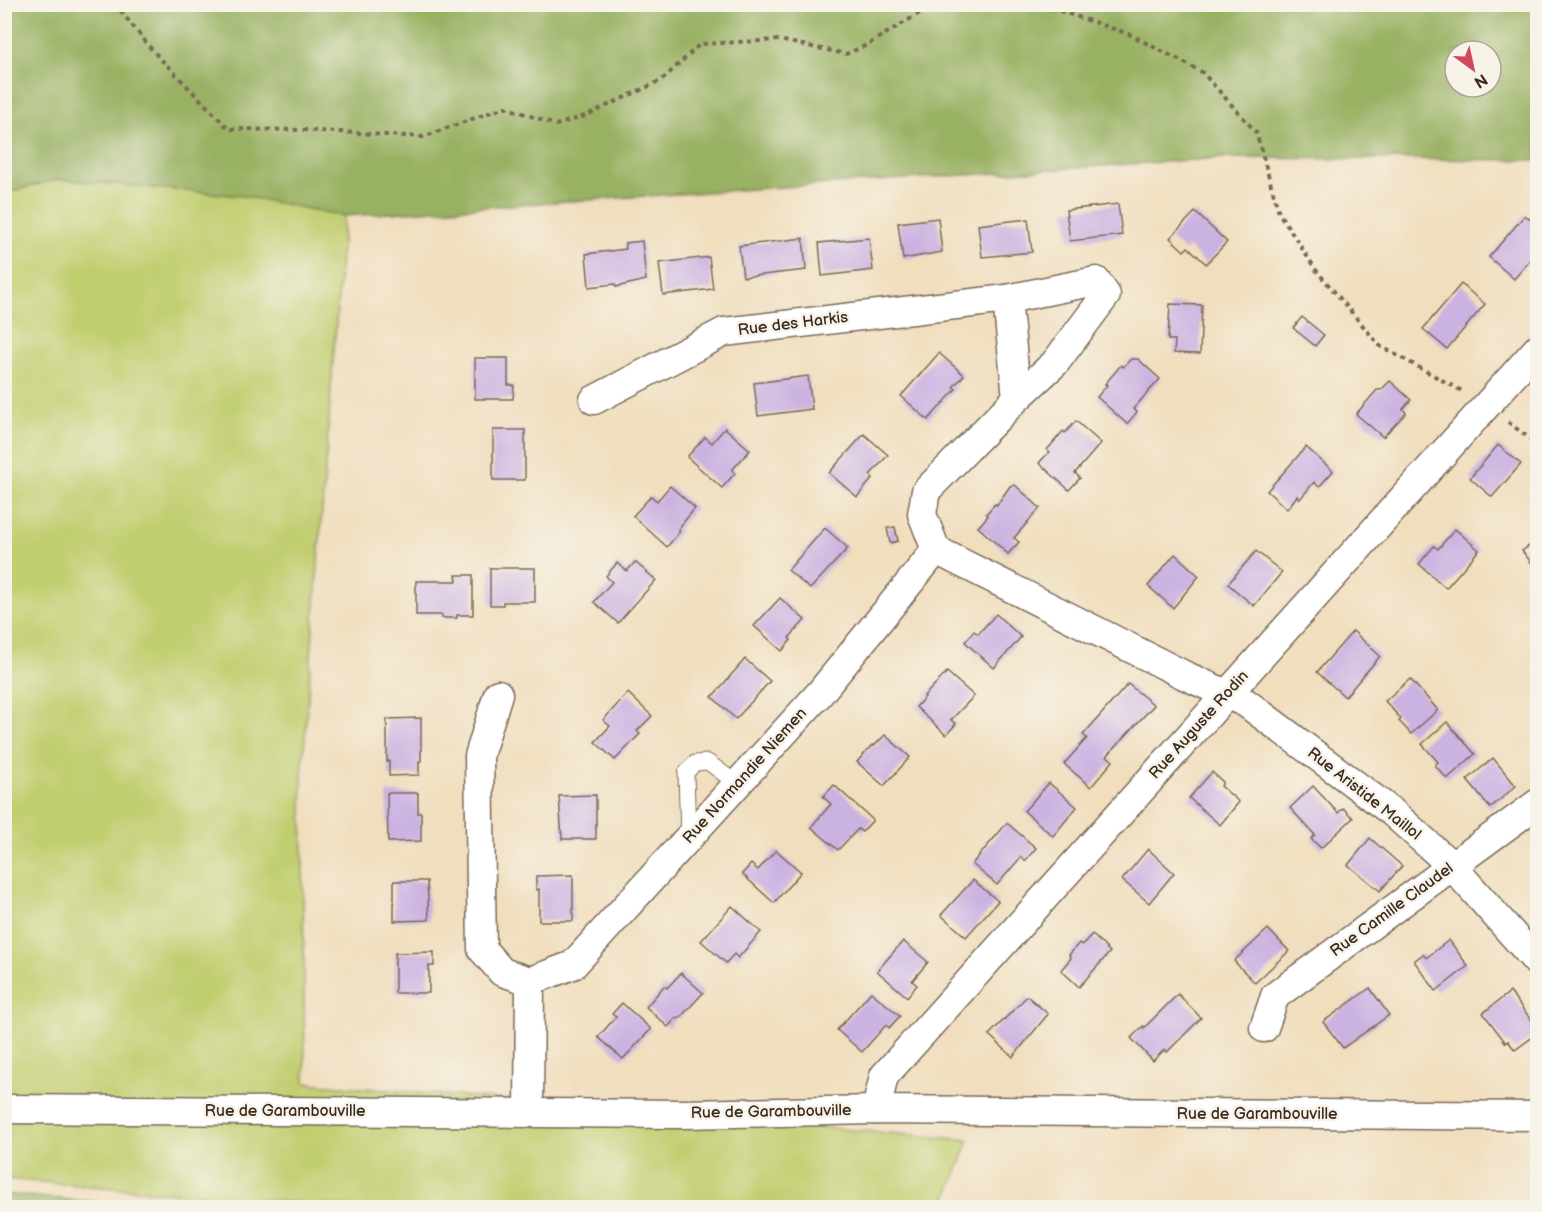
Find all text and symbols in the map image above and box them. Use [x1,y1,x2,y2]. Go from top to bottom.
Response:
north arrow [1443,39,1503,99]
text: N [1470,69,1491,92]
street label: Rue des Harkis [737,308,849,340]
street label: Rue Auguste Rodin [1145,667,1253,783]
street label: Rue Normandie Niemen [679,704,811,848]
street label: Rue Aristide Maillol [1303,744,1425,844]
street label: Rue Camille Claudel [1327,859,1457,961]
street label: Rue de Garambouville [690,1101,852,1123]
street label: Rue de Garambouville [205,1102,366,1121]
street label: Rue de Garambouville [1177,1105,1338,1124]

